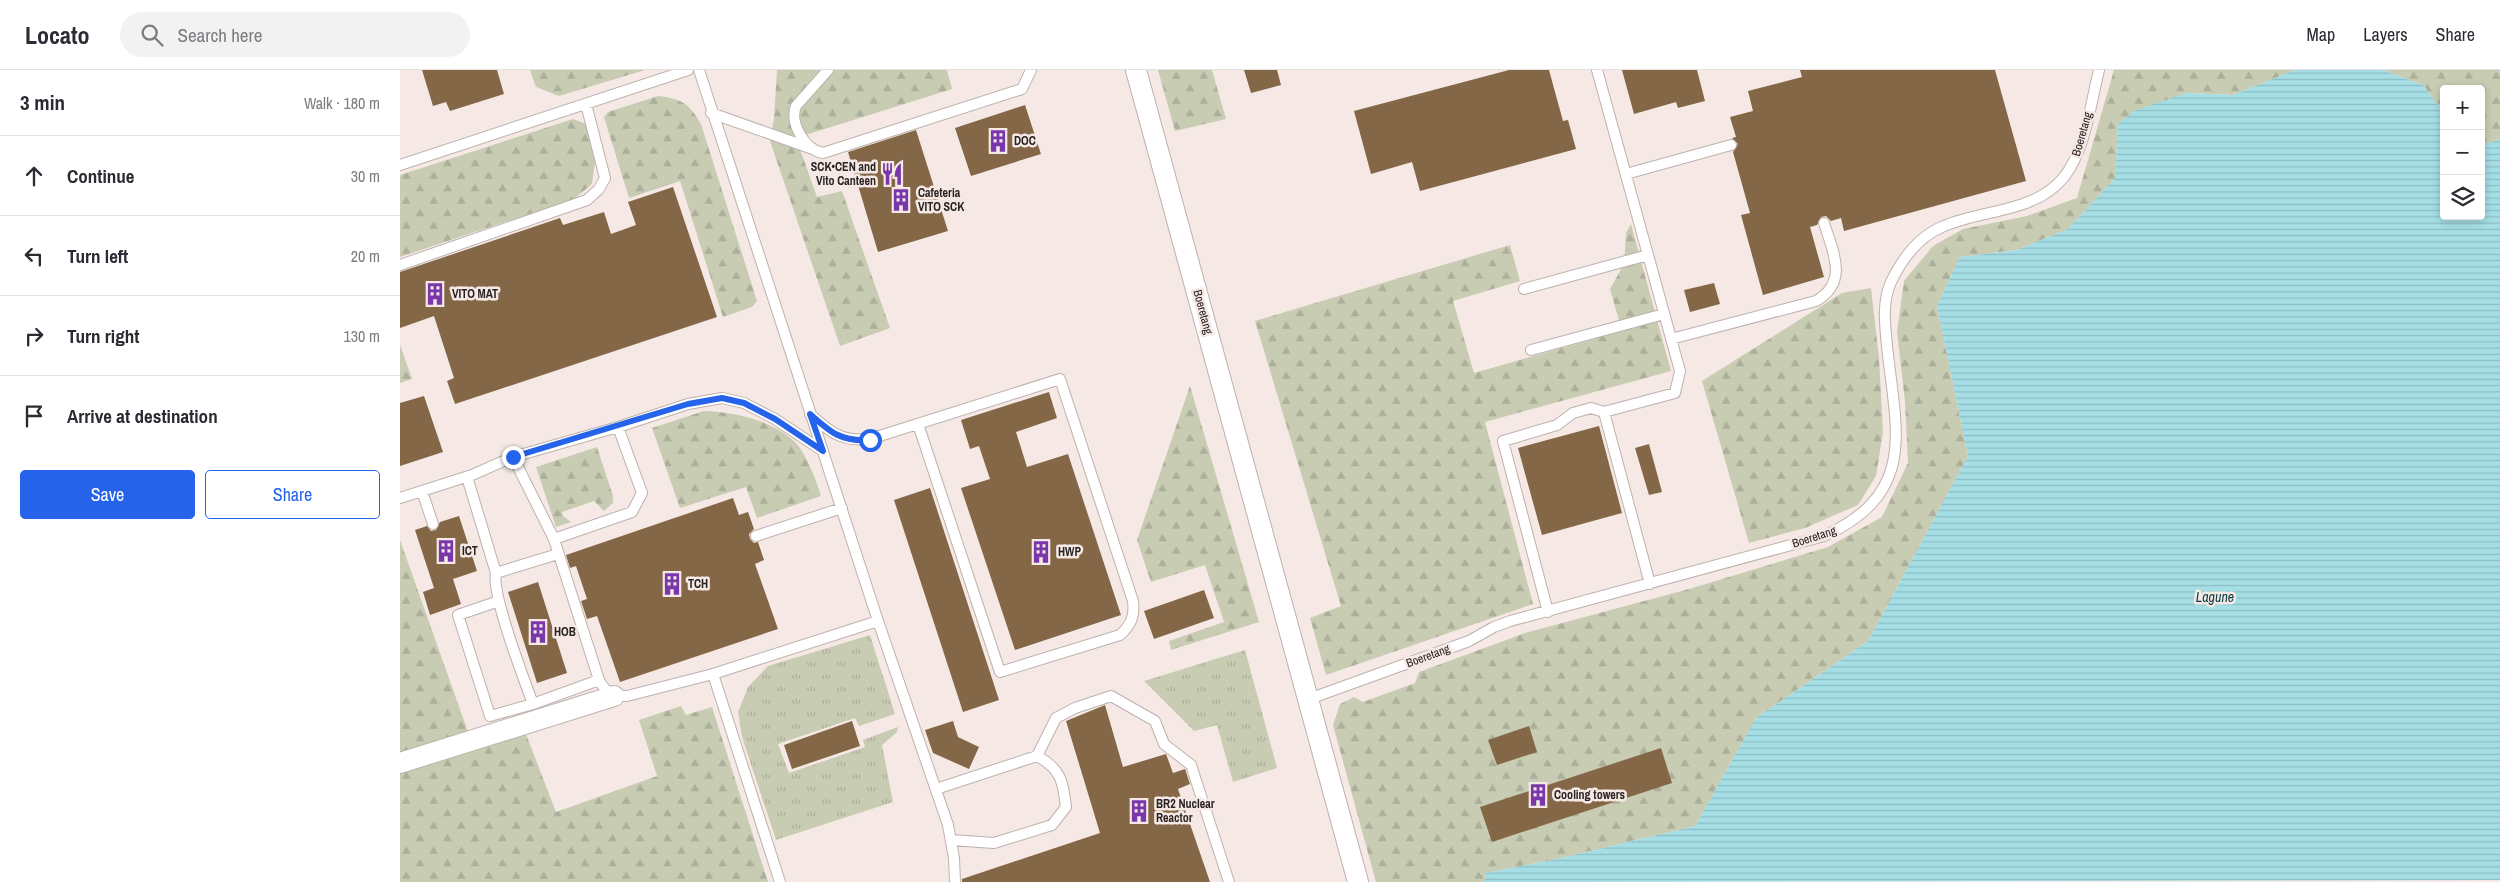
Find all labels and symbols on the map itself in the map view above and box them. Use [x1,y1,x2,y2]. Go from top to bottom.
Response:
street label: Boeretang [2068,109,2096,158]
building icon: DOC [985,128,1011,154]
place label: DOC [1014,133,1036,149]
place label: SCK•CEN and Vito Canteen [811,159,876,189]
restaurant icon: SCK•CEN and Vito Canteen [879,161,905,187]
place label: Cafeteria VITO SCK [918,185,965,215]
building icon: Cafeteria VITO SCK [888,187,914,213]
building icon: VITO MAT [422,281,448,307]
place label: VITO MAT [452,286,498,302]
street label: Boeretang [1189,288,1217,337]
route start [859,429,882,452]
route end [502,446,525,469]
street label: Boeretang [1790,522,1839,552]
building icon: ICT [433,538,459,564]
building icon: HWP [1028,539,1054,565]
place label: ICT [462,543,478,559]
place label: HWP [1058,544,1081,560]
building icon: TCH [659,571,685,597]
place label: TCH [688,576,708,592]
water label: Lagune [2196,588,2234,606]
building icon: HOB [525,619,551,645]
place label: HOB [554,624,576,640]
street label: Boeretang [1404,641,1453,671]
building icon: Cooling towers [1525,782,1551,808]
place label: Cooling towers [1554,787,1626,803]
place label: BR2 Nuclear Reactor [1156,796,1215,826]
building icon: BR2 Nuclear Reactor [1126,798,1152,824]

